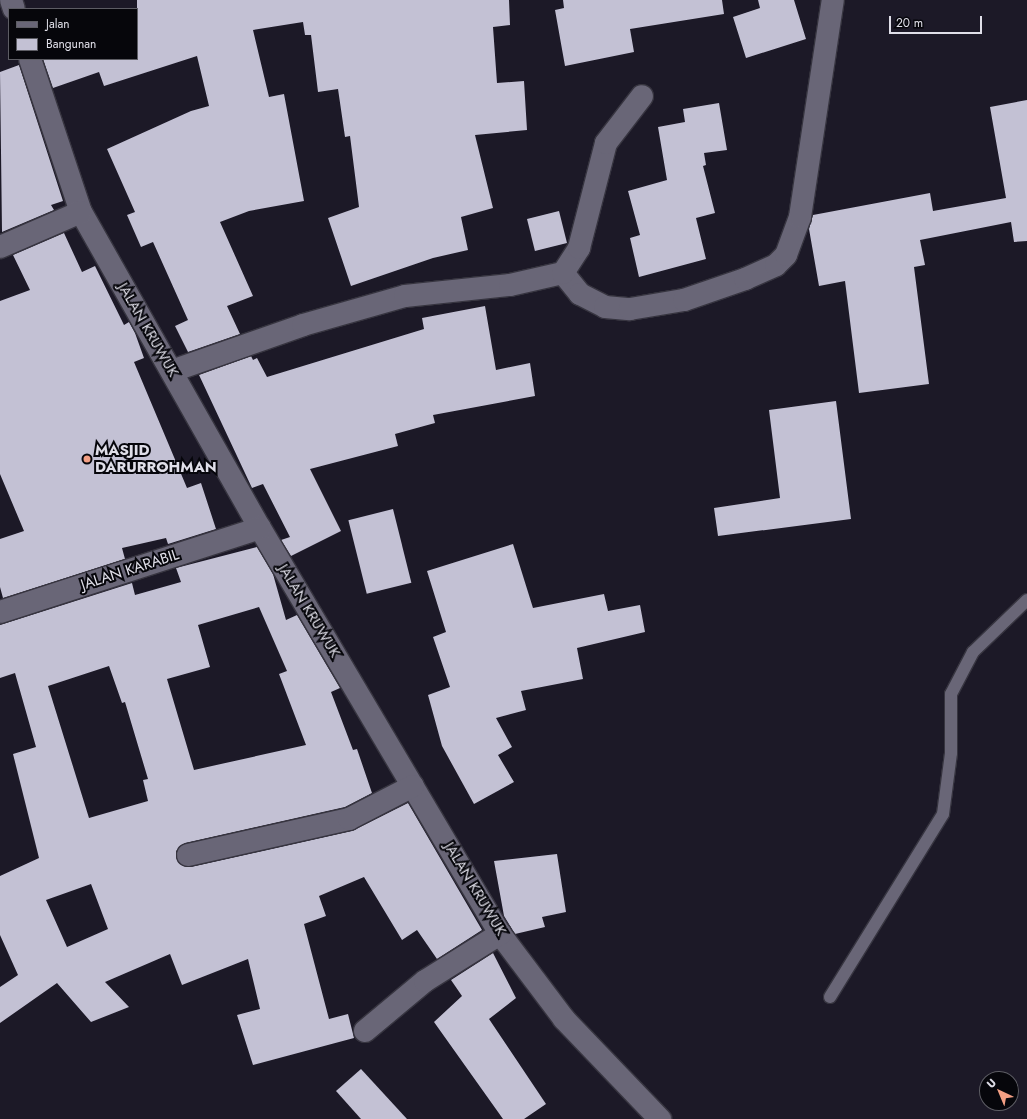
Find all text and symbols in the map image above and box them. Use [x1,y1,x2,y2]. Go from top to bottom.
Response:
legend [8,8,138,60]
scale bar [891,8,984,34]
text: 20 m [896,14,923,32]
text: Jalan [46,15,69,33]
text: Bangunan [46,35,96,53]
street label: JALAN KRUWUK [114,280,182,380]
place label: MASJID DARURROHMAN [95,441,217,476]
marker: MASJID DARURROHMAN [82,454,92,464]
street label: JALAN KARABIL [79,546,181,594]
street label: JALAN KRUWUK [274,561,344,661]
street label: JALAN KRUWUK [440,839,510,939]
north arrow [979,1071,1019,1111]
text: U [983,1075,1000,1092]

